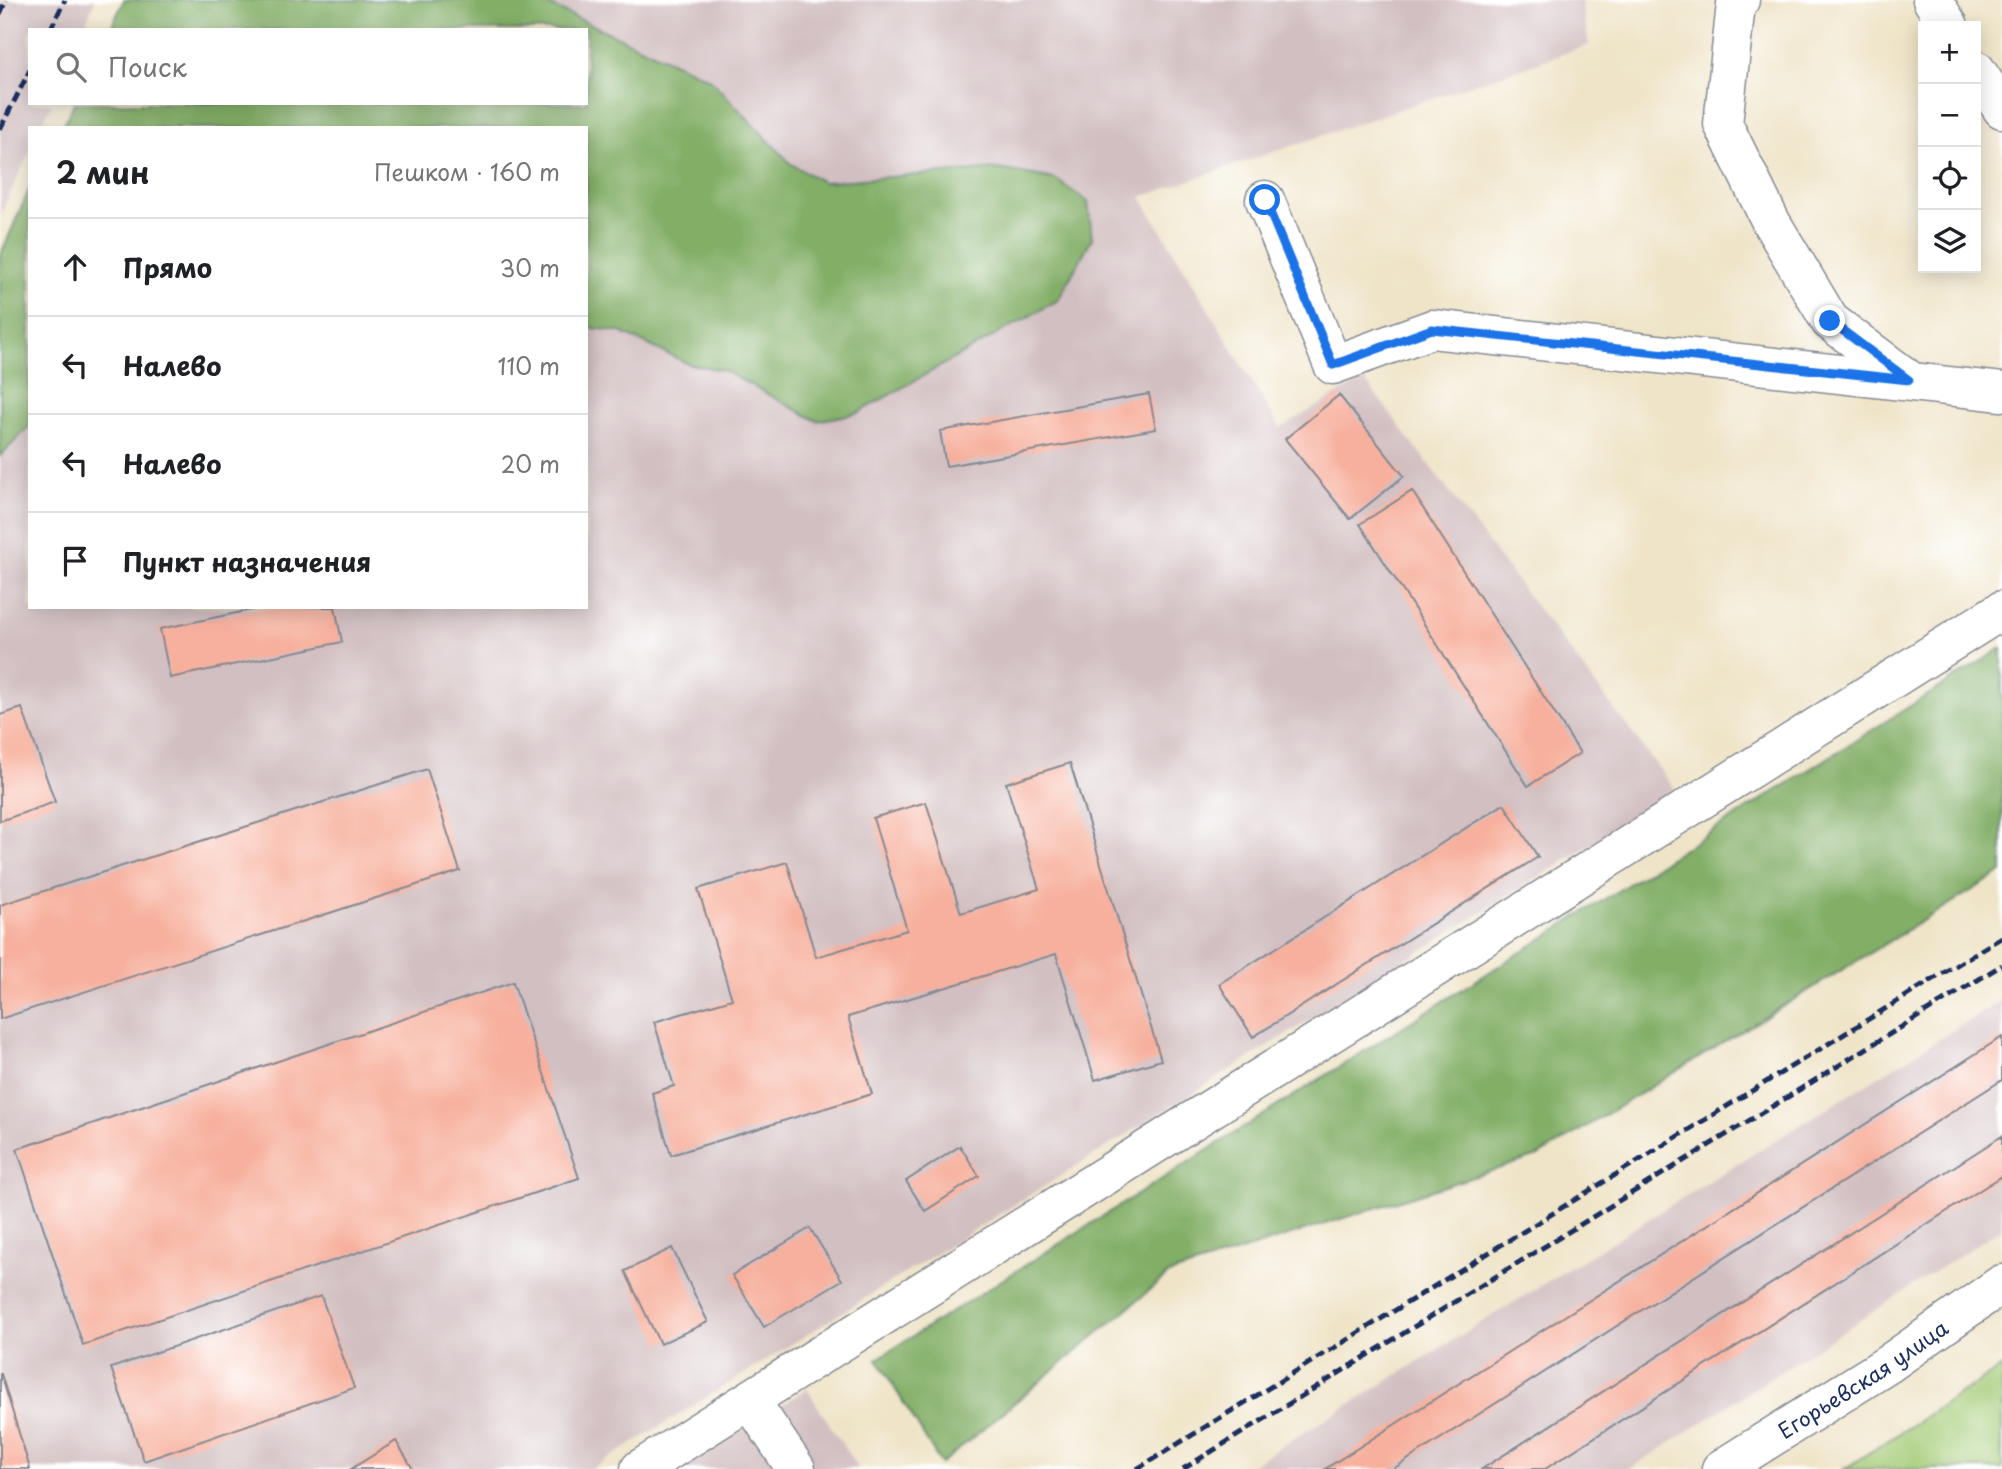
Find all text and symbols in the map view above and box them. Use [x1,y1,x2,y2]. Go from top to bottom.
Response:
map controls [1918,21,1981,273]
button: + [1918,21,1981,84]
search box [28,28,588,105]
text: Поиск [108,47,187,86]
icon: search [52,48,90,86]
button: − [1918,84,1981,147]
button: locate [1918,147,1981,210]
text: 2 мин [56,149,150,194]
text: Пешком · 160 m [374,154,560,189]
route start [1249,184,1280,215]
button: layers [1918,210,1981,273]
icon: ahead [56,248,94,286]
text: Прямо [123,248,212,287]
text: 30 m [499,250,560,285]
route end [1814,305,1845,336]
icon: left [56,346,94,384]
text: Налево [123,346,221,385]
text: 110 m [498,348,560,383]
icon: left [56,444,94,482]
text: Налево [123,444,221,483]
text: 20 m [501,446,560,481]
icon: arrive [56,542,94,580]
text: Пункт назначения [123,542,371,581]
street label: Егорьевская улица [1771,1311,1955,1446]

